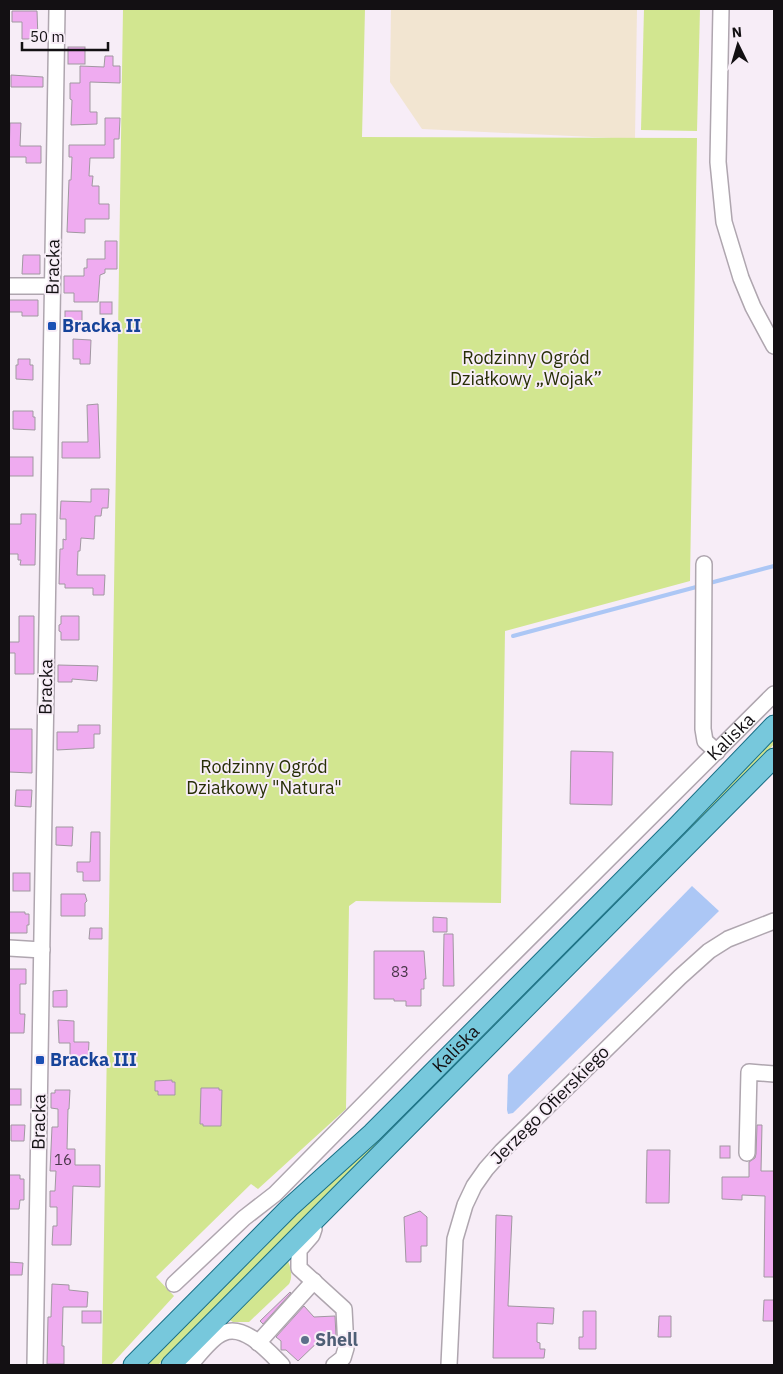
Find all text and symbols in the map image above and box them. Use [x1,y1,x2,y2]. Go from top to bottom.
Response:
scale bar [22,20,109,52]
north arrow [713,20,763,70]
text: N [731,23,743,41]
text: 50 m [30,27,65,46]
street label: Bracka [41,238,64,295]
place label: Bracka II [62,314,141,337]
marker: Bracka II [46,320,58,332]
park label: Rodzinny Ogród Działkowy „Wojak” [450,346,602,390]
street label: Bracka [34,658,57,715]
street label: Kaliska [702,708,760,765]
park label: Rodzinny Ogród Działkowy "Natura" [186,755,342,799]
house number: 83 [391,962,409,981]
street label: Kaliska [427,1020,484,1077]
street label: Jerzego Ofierskiego [485,1040,614,1169]
place label: Bracka III [50,1048,137,1071]
marker: Bracka III [34,1054,46,1066]
street label: Bracka [27,1093,50,1150]
house number: 16 [54,1150,72,1169]
place label: Shell [315,1328,358,1351]
marker: Shell [299,1334,311,1346]

